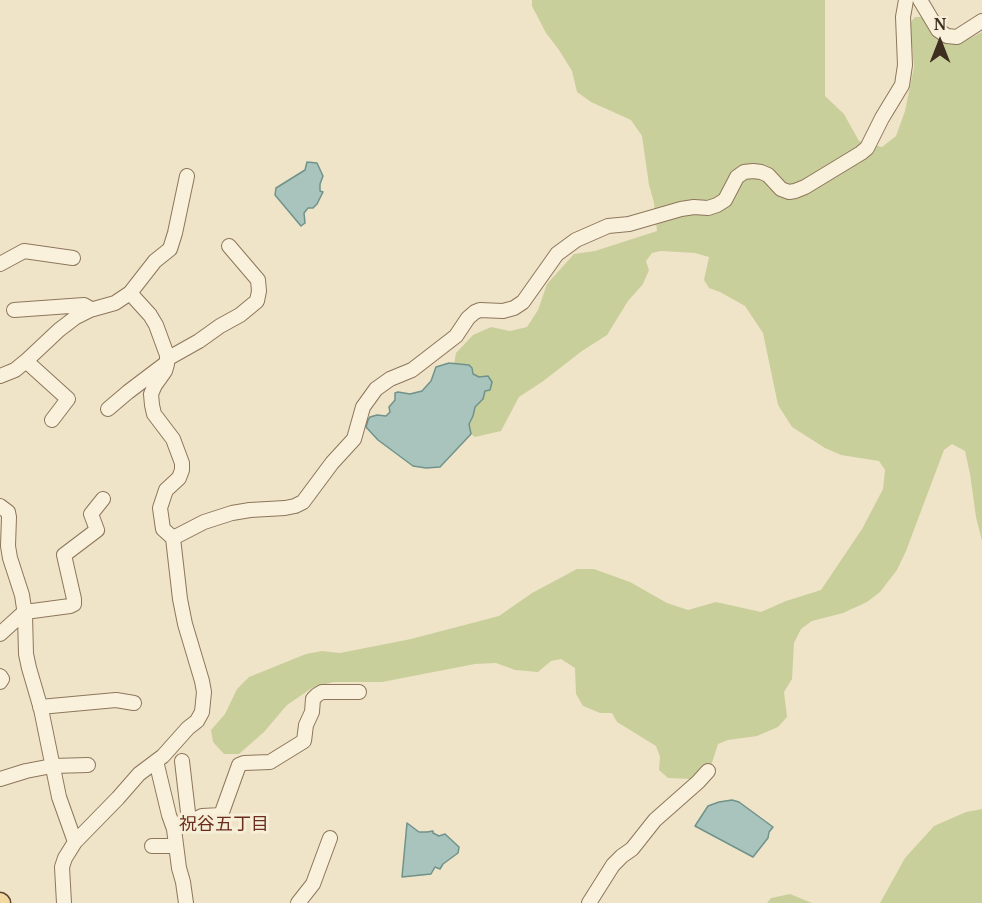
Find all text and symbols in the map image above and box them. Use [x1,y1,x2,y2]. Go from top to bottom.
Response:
north arrow [910,12,970,72]
text: N [934,13,946,35]
district label: 祝谷五丁目 [179,814,269,836]

